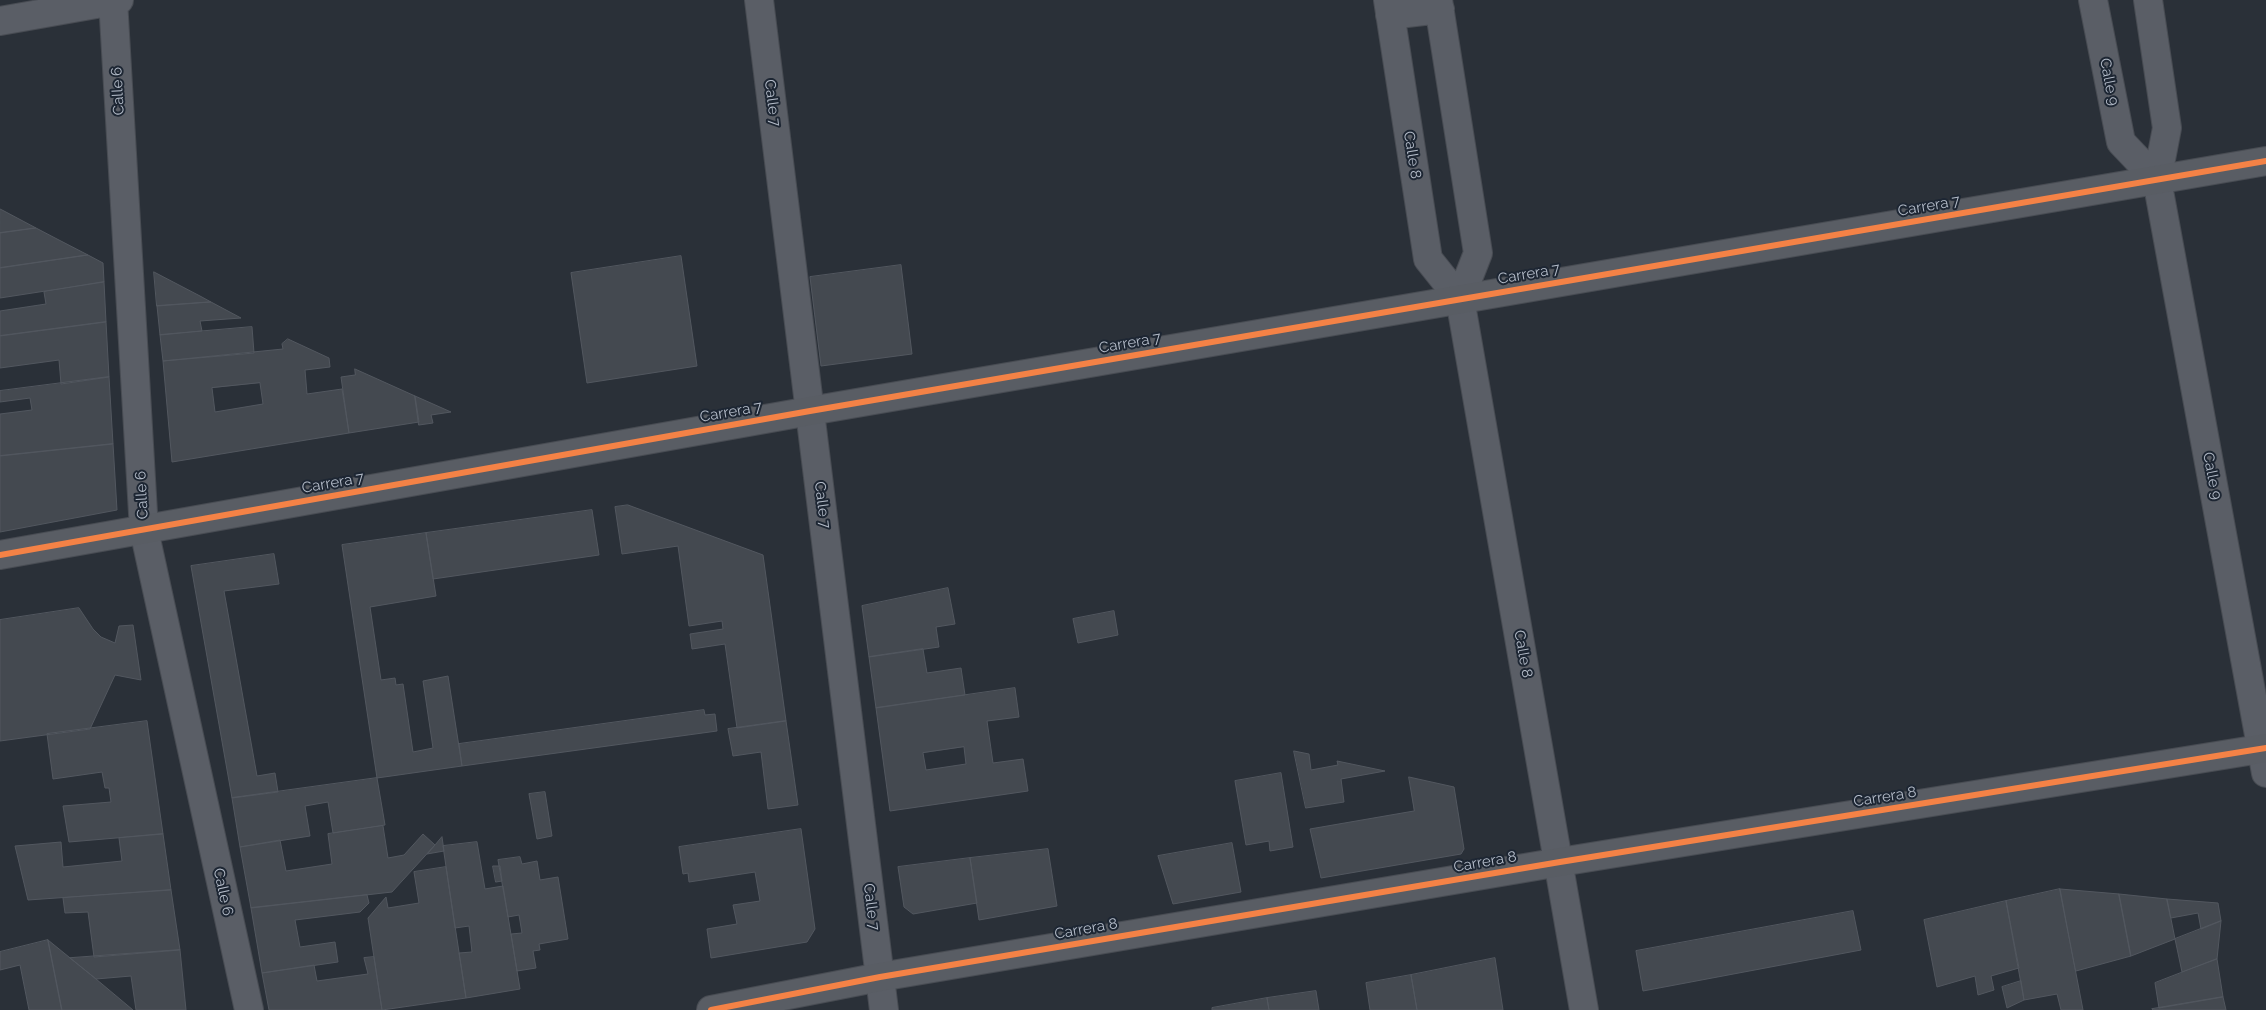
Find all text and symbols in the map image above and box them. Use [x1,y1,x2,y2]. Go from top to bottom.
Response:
street label: Calle 9 [2096,57,2122,107]
street label: Calle 6 [108,66,128,116]
street label: Calle 7 [760,78,784,128]
street label: Calle 8 [1399,130,1425,180]
street label: Carrera 7 [1897,192,1961,220]
street label: Carrera 7 [1497,260,1561,288]
street label: Carrera 7 [1098,329,1162,357]
street label: Carrera 7 [699,398,763,426]
street label: Calle 9 [2199,451,2225,501]
street label: Carrera 7 [301,469,365,497]
street label: Calle 6 [132,470,152,520]
street label: Calle 7 [810,480,834,530]
street label: Calle 8 [1510,629,1536,679]
street label: Carrera 8 [1852,783,1918,811]
street label: Carrera 8 [1452,848,1518,876]
street label: Calle 6 [209,867,237,917]
street label: Calle 7 [859,882,883,932]
street label: Carrera 8 [1053,915,1119,943]

